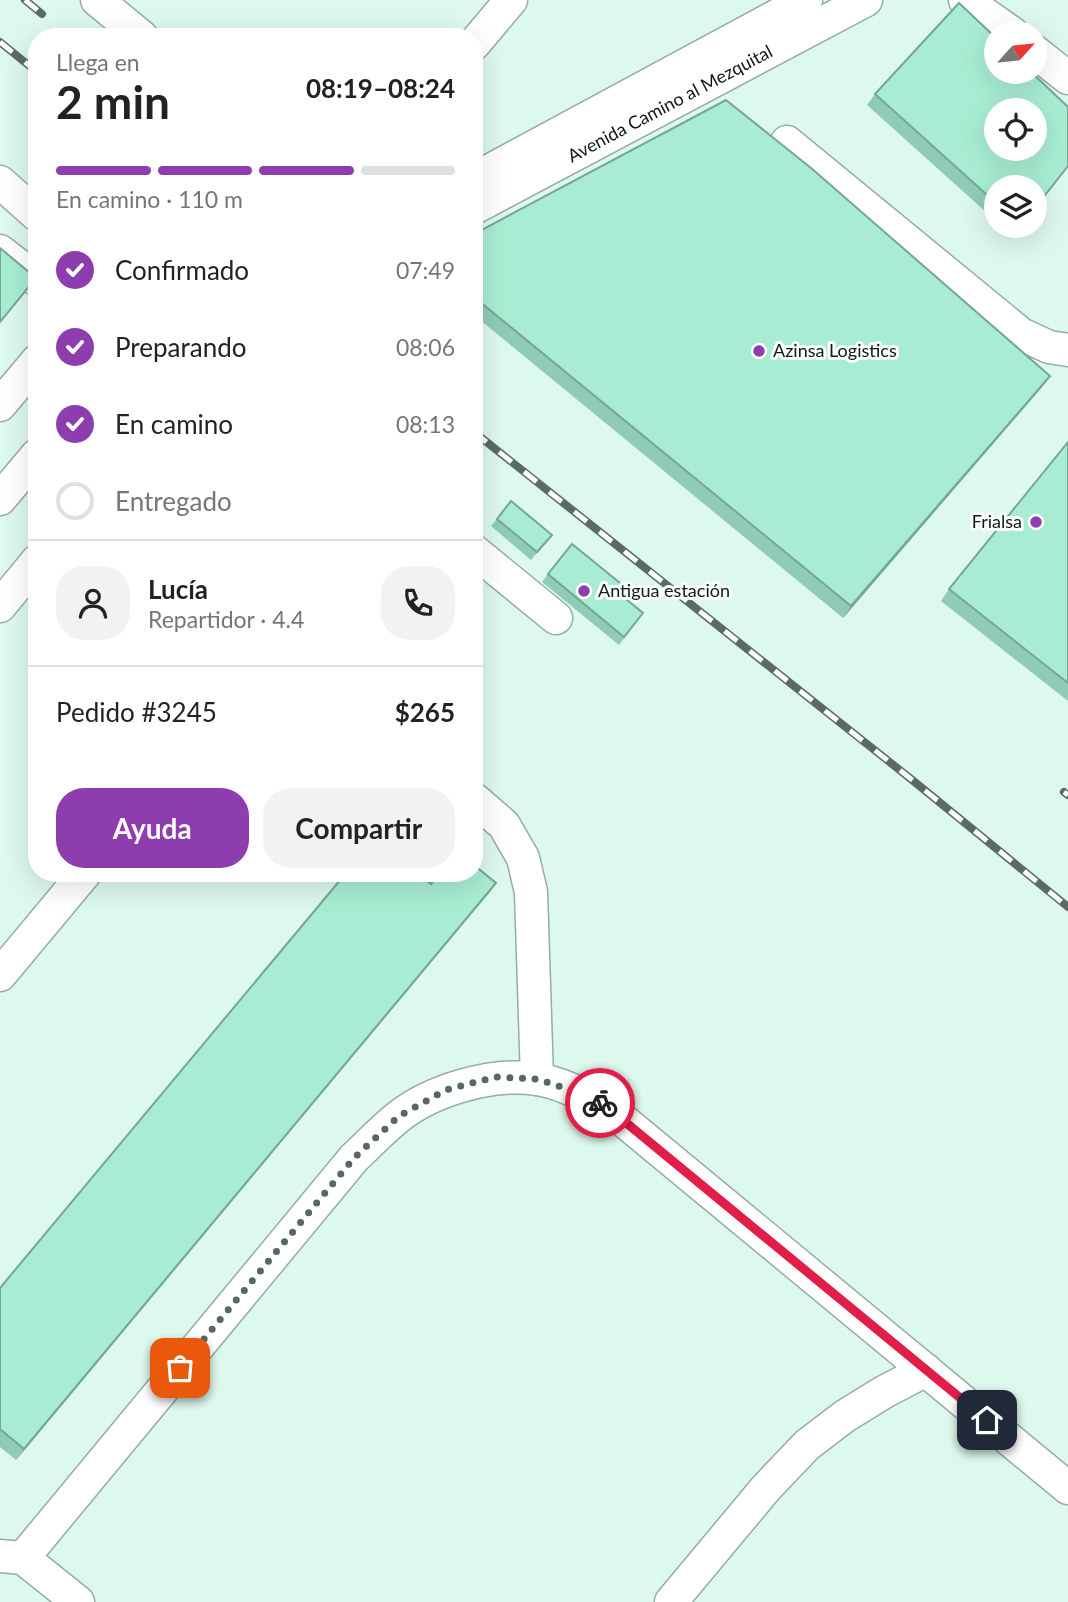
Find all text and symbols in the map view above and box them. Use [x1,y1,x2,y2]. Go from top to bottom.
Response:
north arrow [984,21,1046,84]
map controls [984,21,1047,238]
street label: Avenida Camino al Mezquital [563,40,776,166]
text: Llega en [56,48,140,76]
text: 08:19–08:24 [306,72,455,104]
text: 2 min [56,74,170,129]
button: locate [984,98,1047,161]
button: layers [984,175,1047,238]
text: En camino · 110 m [56,185,243,213]
icon: check [56,251,94,289]
text: Confirmado [115,254,249,286]
text: 07:49 [396,256,455,284]
icon: check [56,328,94,366]
text: Preparando [115,331,247,363]
text: 08:06 [396,333,455,361]
place label: Azinsa Logistics [773,339,897,361]
marker: Azinsa Logistics [751,343,767,359]
icon: check [56,405,94,443]
text: En camino [115,408,233,440]
text: 08:13 [396,410,455,438]
text: Entregado [115,485,232,517]
place label: Frialsa [972,510,1022,532]
marker: Frialsa [1028,514,1044,530]
button: person [56,566,130,640]
button: phone [381,566,455,640]
text: Lucía [148,573,208,605]
place label: Antigua estación [598,579,730,601]
marker: Antigua estación [576,583,592,599]
text: Repartidor · 4.4 [148,605,304,633]
text: Pedido #3245 [56,696,217,728]
text: $265 [395,696,455,728]
button: Ayuda [56,788,249,868]
button: Compartir [263,788,455,868]
courier [565,1068,635,1138]
icon: bike [581,1084,619,1122]
pin [150,1338,210,1398]
icon: bag [161,1349,199,1387]
pin [957,1390,1017,1450]
icon: home [968,1401,1006,1439]

